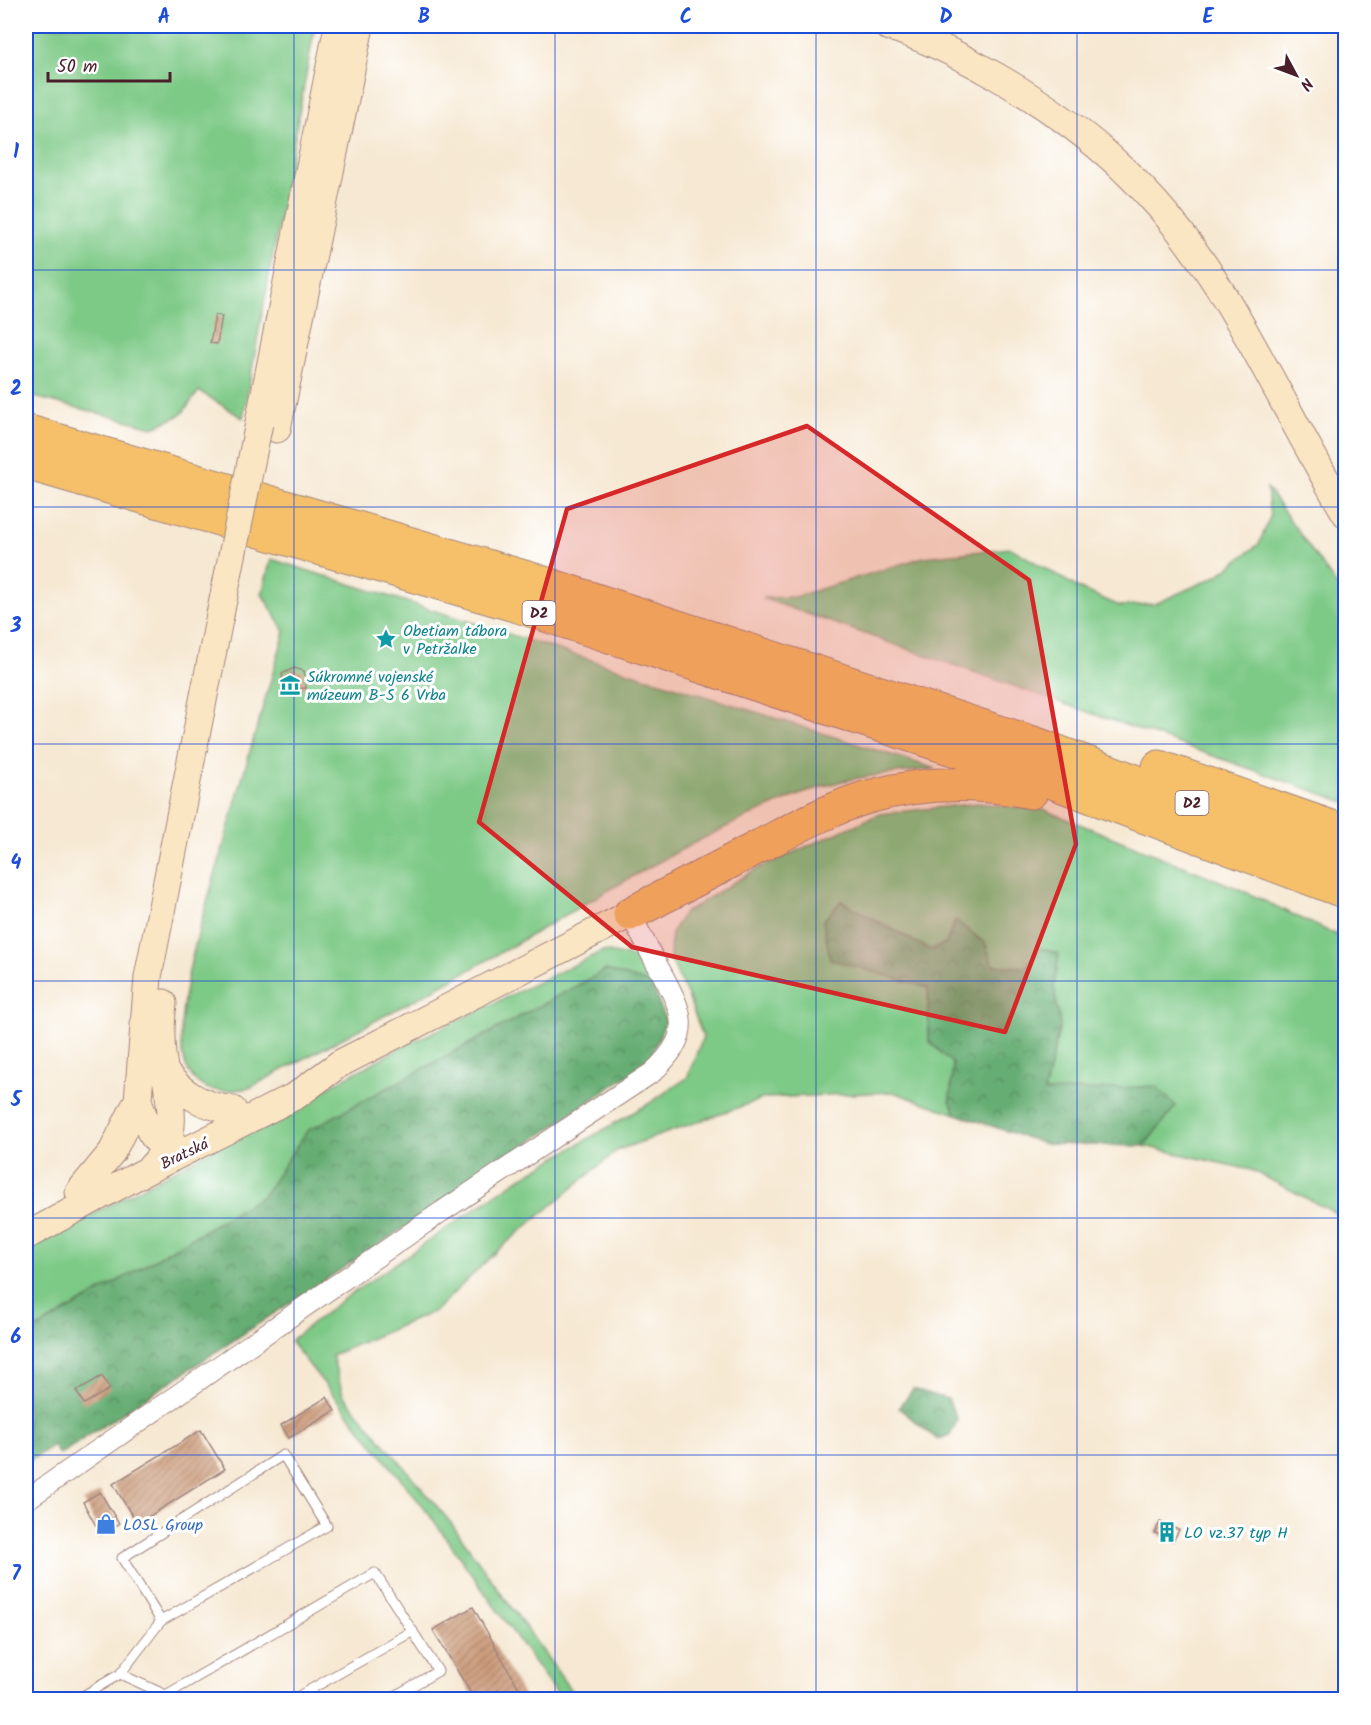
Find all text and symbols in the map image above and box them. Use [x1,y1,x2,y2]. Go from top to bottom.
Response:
text: A [158,2,170,34]
text: B [418,2,430,34]
text: C [680,2,692,34]
text: D [939,2,953,34]
text: E [1202,2,1214,34]
scale bar [48,45,170,83]
north arrow [1266,45,1326,105]
text: 50 m [57,53,97,82]
text: N [1293,72,1319,96]
text: 1 [13,137,19,169]
text: 2 [10,374,22,406]
road number: D2 [522,601,556,625]
text: 3 [10,611,22,643]
place label: Obetiam tábora v Petržalke [403,619,507,662]
place icon: Obetiam tábora v Petržalke [374,627,398,651]
place label: Súkromné vojenské múzeum B-S 6 Vrba [307,665,446,708]
museum icon: Súkromné vojenské múzeum B-S 6 Vrba [278,673,302,697]
road number: D2 [1176,791,1208,815]
text: 4 [11,848,22,880]
text: 5 [10,1085,23,1117]
street label: Bratská [156,1131,214,1177]
text: 6 [11,1322,22,1354]
shop icon: LOSL Group [94,1512,118,1536]
place label: LOSL Group [123,1513,203,1538]
building icon: LO vz.37 typ H [1155,1520,1179,1544]
place label: LO vz.37 typ H [1184,1521,1288,1546]
text: 7 [11,1559,21,1591]

